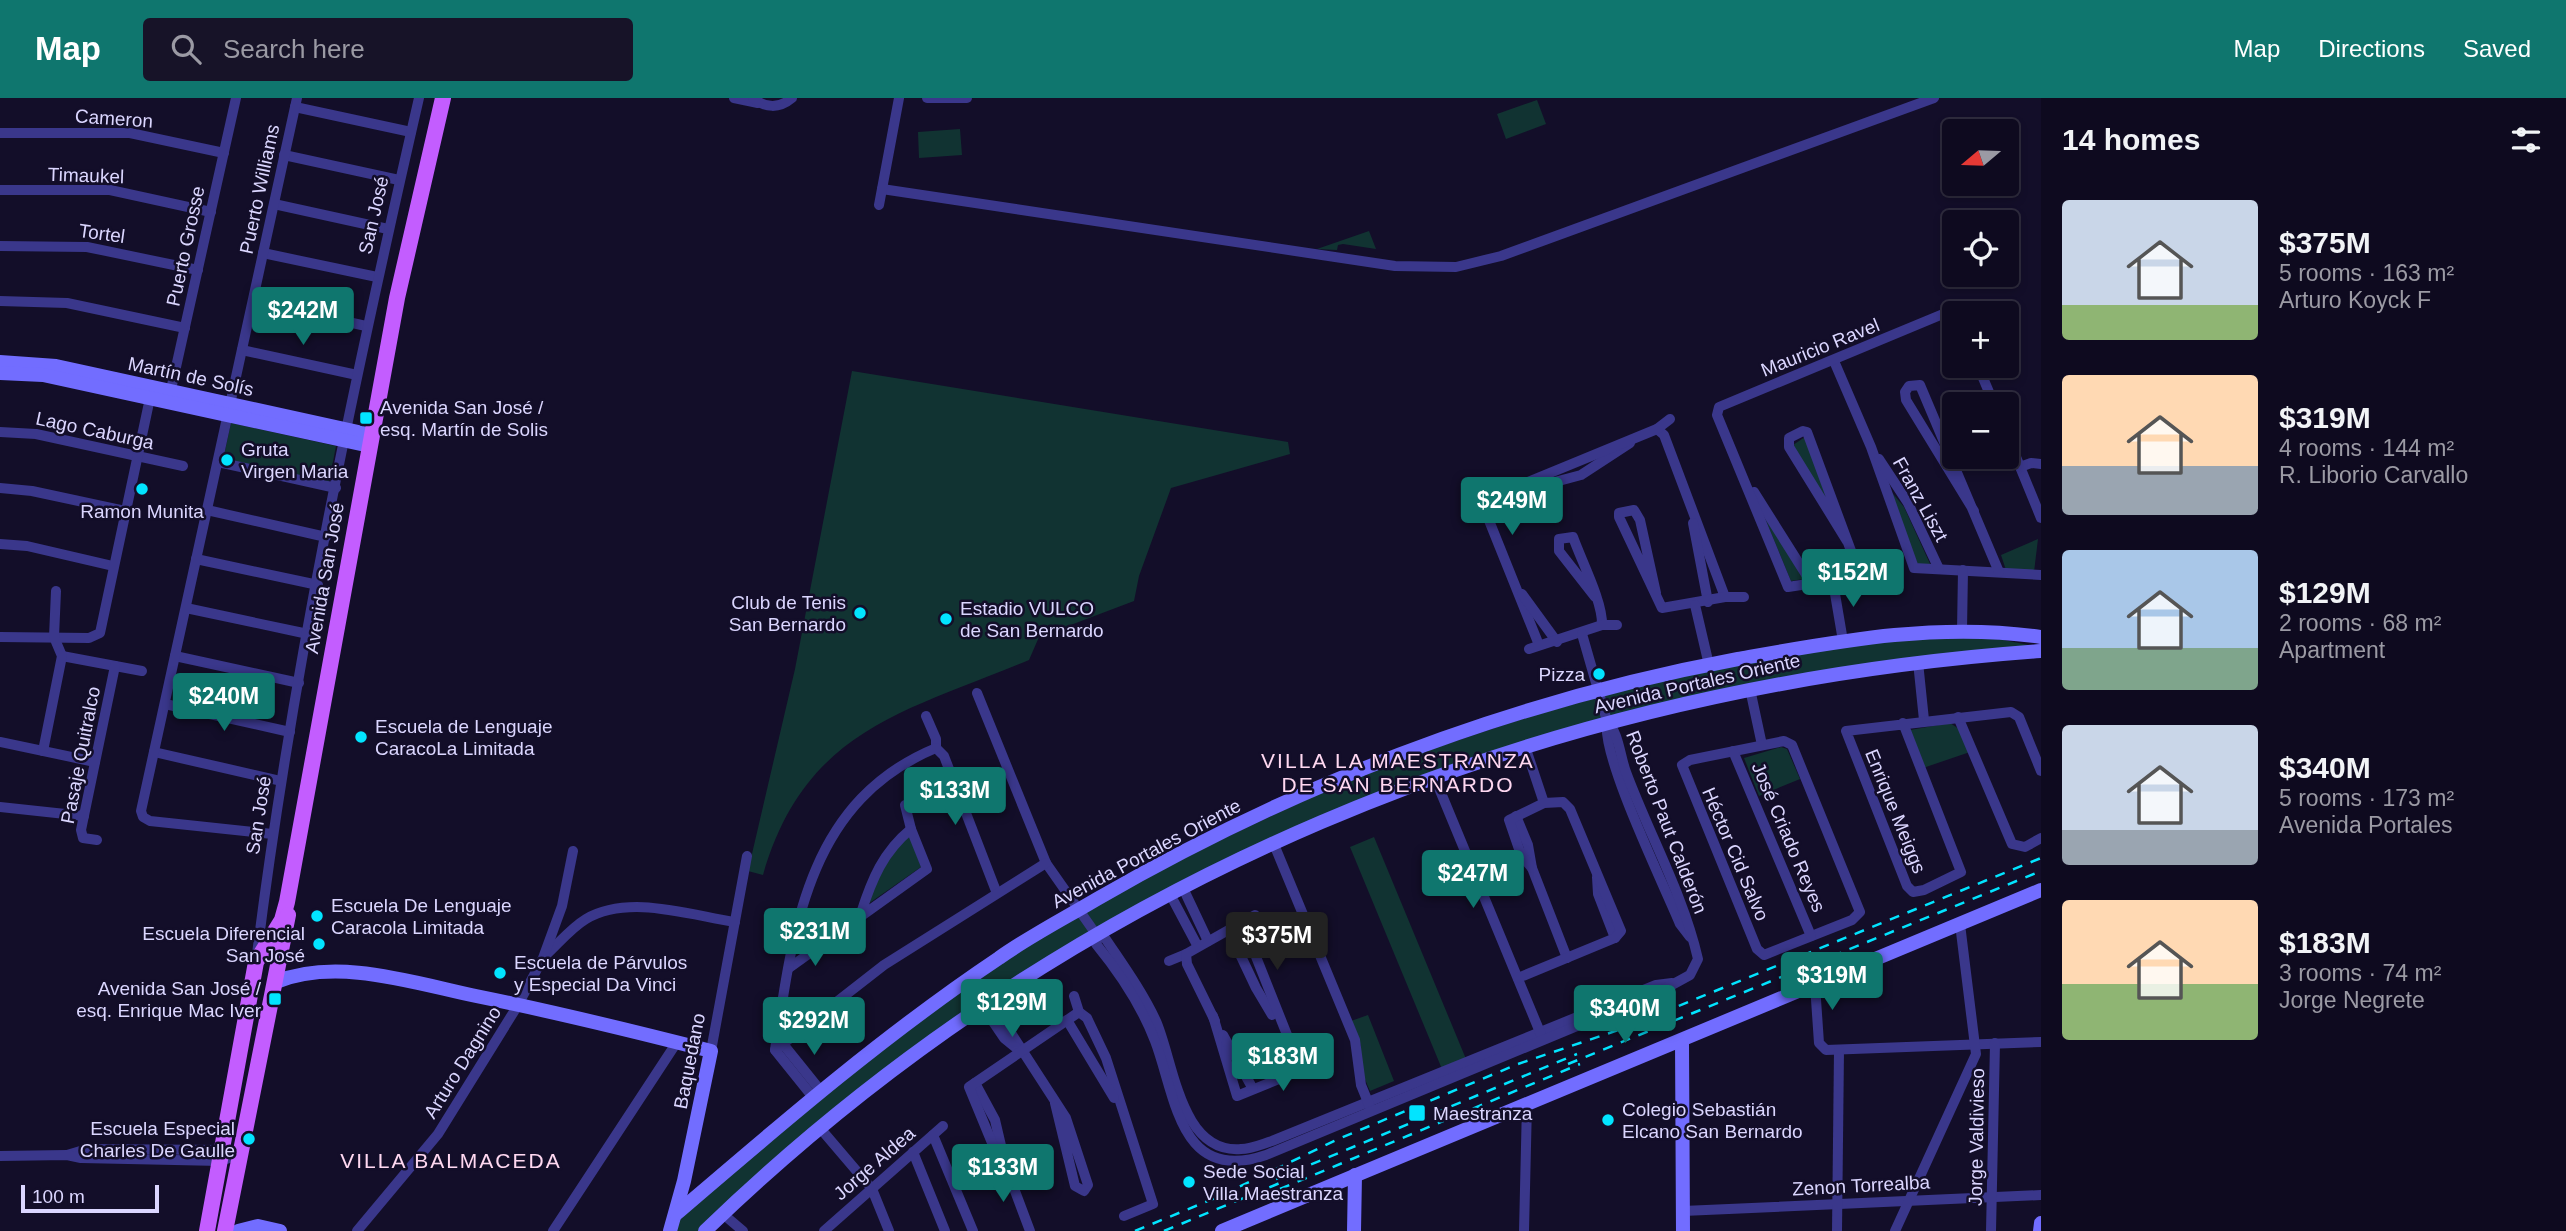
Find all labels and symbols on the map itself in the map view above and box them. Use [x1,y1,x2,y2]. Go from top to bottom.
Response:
street label: Cameron [74,105,154,132]
north arrow [1942,119,2020,196]
street label: Puerto Williams [235,122,283,256]
street label: Timaukel [47,164,125,187]
street label: San José [354,174,393,256]
street label: Puerto Grosse [162,184,208,308]
street label: Tortel [77,220,126,247]
pin: $242M [254,288,352,347]
street label: Mauricio Ravel [1758,314,1882,381]
street label: Martín de Solís [126,353,256,400]
place label: Avenida San José / esq. Martín de Solis [380,397,548,440]
street label: Lago Caburga [34,408,156,453]
marker: Avenida San José / esq. Martín de Solis [358,410,374,426]
place label: Gruta Virgen Maria [241,439,349,482]
marker: Gruta Virgen Maria [219,452,235,468]
street label: Franz Liszt [1889,454,1953,546]
pin: $249M [1463,478,1561,537]
marker: Ramon Munita [134,481,150,497]
place label: Ramon Munita [80,501,204,522]
street label: Avenida San José [301,501,348,655]
pin: $152M [1804,550,1902,609]
place label: Club de Tenis San Bernardo [729,592,846,635]
place label: Estadio VULCO de San Bernardo [960,598,1104,641]
marker: Club de Tenis San Bernardo [852,605,868,621]
marker: Estadio VULCO de San Bernardo [938,611,954,627]
street label: Avenida Portales Oriente [1592,650,1802,717]
place label: Pizza [1539,664,1585,685]
marker: Pizza [1591,666,1607,682]
pin: $240M [175,674,273,733]
street label: Pasaje Quitralco [57,685,104,826]
place label: Escuela de Lenguaje CaracoLa Limitada [375,716,552,759]
street label: Roberto Paut Calderón [1622,728,1711,917]
marker: Escuela de Lenguaje CaracoLa Limitada [353,729,369,745]
street label: Enrique Meiggs [1861,746,1930,876]
district label: VILLA LA MAESTRANZA DE SAN BERNARDO [1261,749,1535,796]
street label: José Criado Reyes [1748,759,1830,915]
pin: $133M [906,768,1004,827]
street label: San José [242,774,275,856]
street label: Héctor Cid Salvo [1698,784,1773,924]
street label: Avenida Portales Oriente [1048,795,1244,912]
pin: $247M [1424,850,1522,910]
place label: Escuela De Lenguaje Caracola Limitada [331,895,512,938]
marker: Escuela De Lenguaje Caracola Limitada [309,908,325,924]
pin: $231M [766,908,864,968]
pin: $375M [1228,912,1326,972]
place label: Escuela Diferencial San José [142,923,305,966]
marker: Escuela Diferencial San José [311,936,327,952]
place label: Escuela de Párvulos y Especial Da Vinci [514,952,687,995]
pin: $319M [1783,953,1881,1012]
marker: Escuela de Párvulos y Especial Da Vinci [492,965,508,981]
place label: Avenida San José / esq. Enrique Mac Iver [76,978,262,1021]
pin: $129M [963,979,1061,1039]
pin: $340M [1576,986,1674,1045]
marker: Avenida San José / esq. Enrique Mac Iver [267,991,283,1007]
pin: $292M [765,998,863,1057]
street label: Arturo Dagnino [420,1003,505,1122]
street label: Baquedano [670,1011,709,1111]
pin: $183M [1234,1034,1332,1093]
street label: Jorge Valdivieso [1965,1068,1988,1206]
place label: Colegio Sebastián Elcano San Bernardo [1622,1099,1803,1142]
marker: Maestranza [1407,1103,1427,1123]
place label: Maestranza [1433,1103,1533,1124]
marker: Colegio Sebastián Elcano San Bernardo [1600,1112,1616,1128]
place label: Escuela Especial Charles De Gaulle [80,1118,235,1161]
street label: Jorge Aldea [830,1122,919,1204]
marker: Escuela Especial Charles De Gaulle [241,1131,257,1147]
pin: $133M [954,1144,1052,1204]
district label: VILLA BALMACEDA [340,1149,562,1172]
place label: Sede Social Villa Maestranza [1203,1161,1344,1204]
street label: Zenon Torrealba [1792,1171,1931,1200]
marker: Sede Social Villa Maestranza [1181,1174,1197,1190]
scale bar [21,1182,159,1214]

